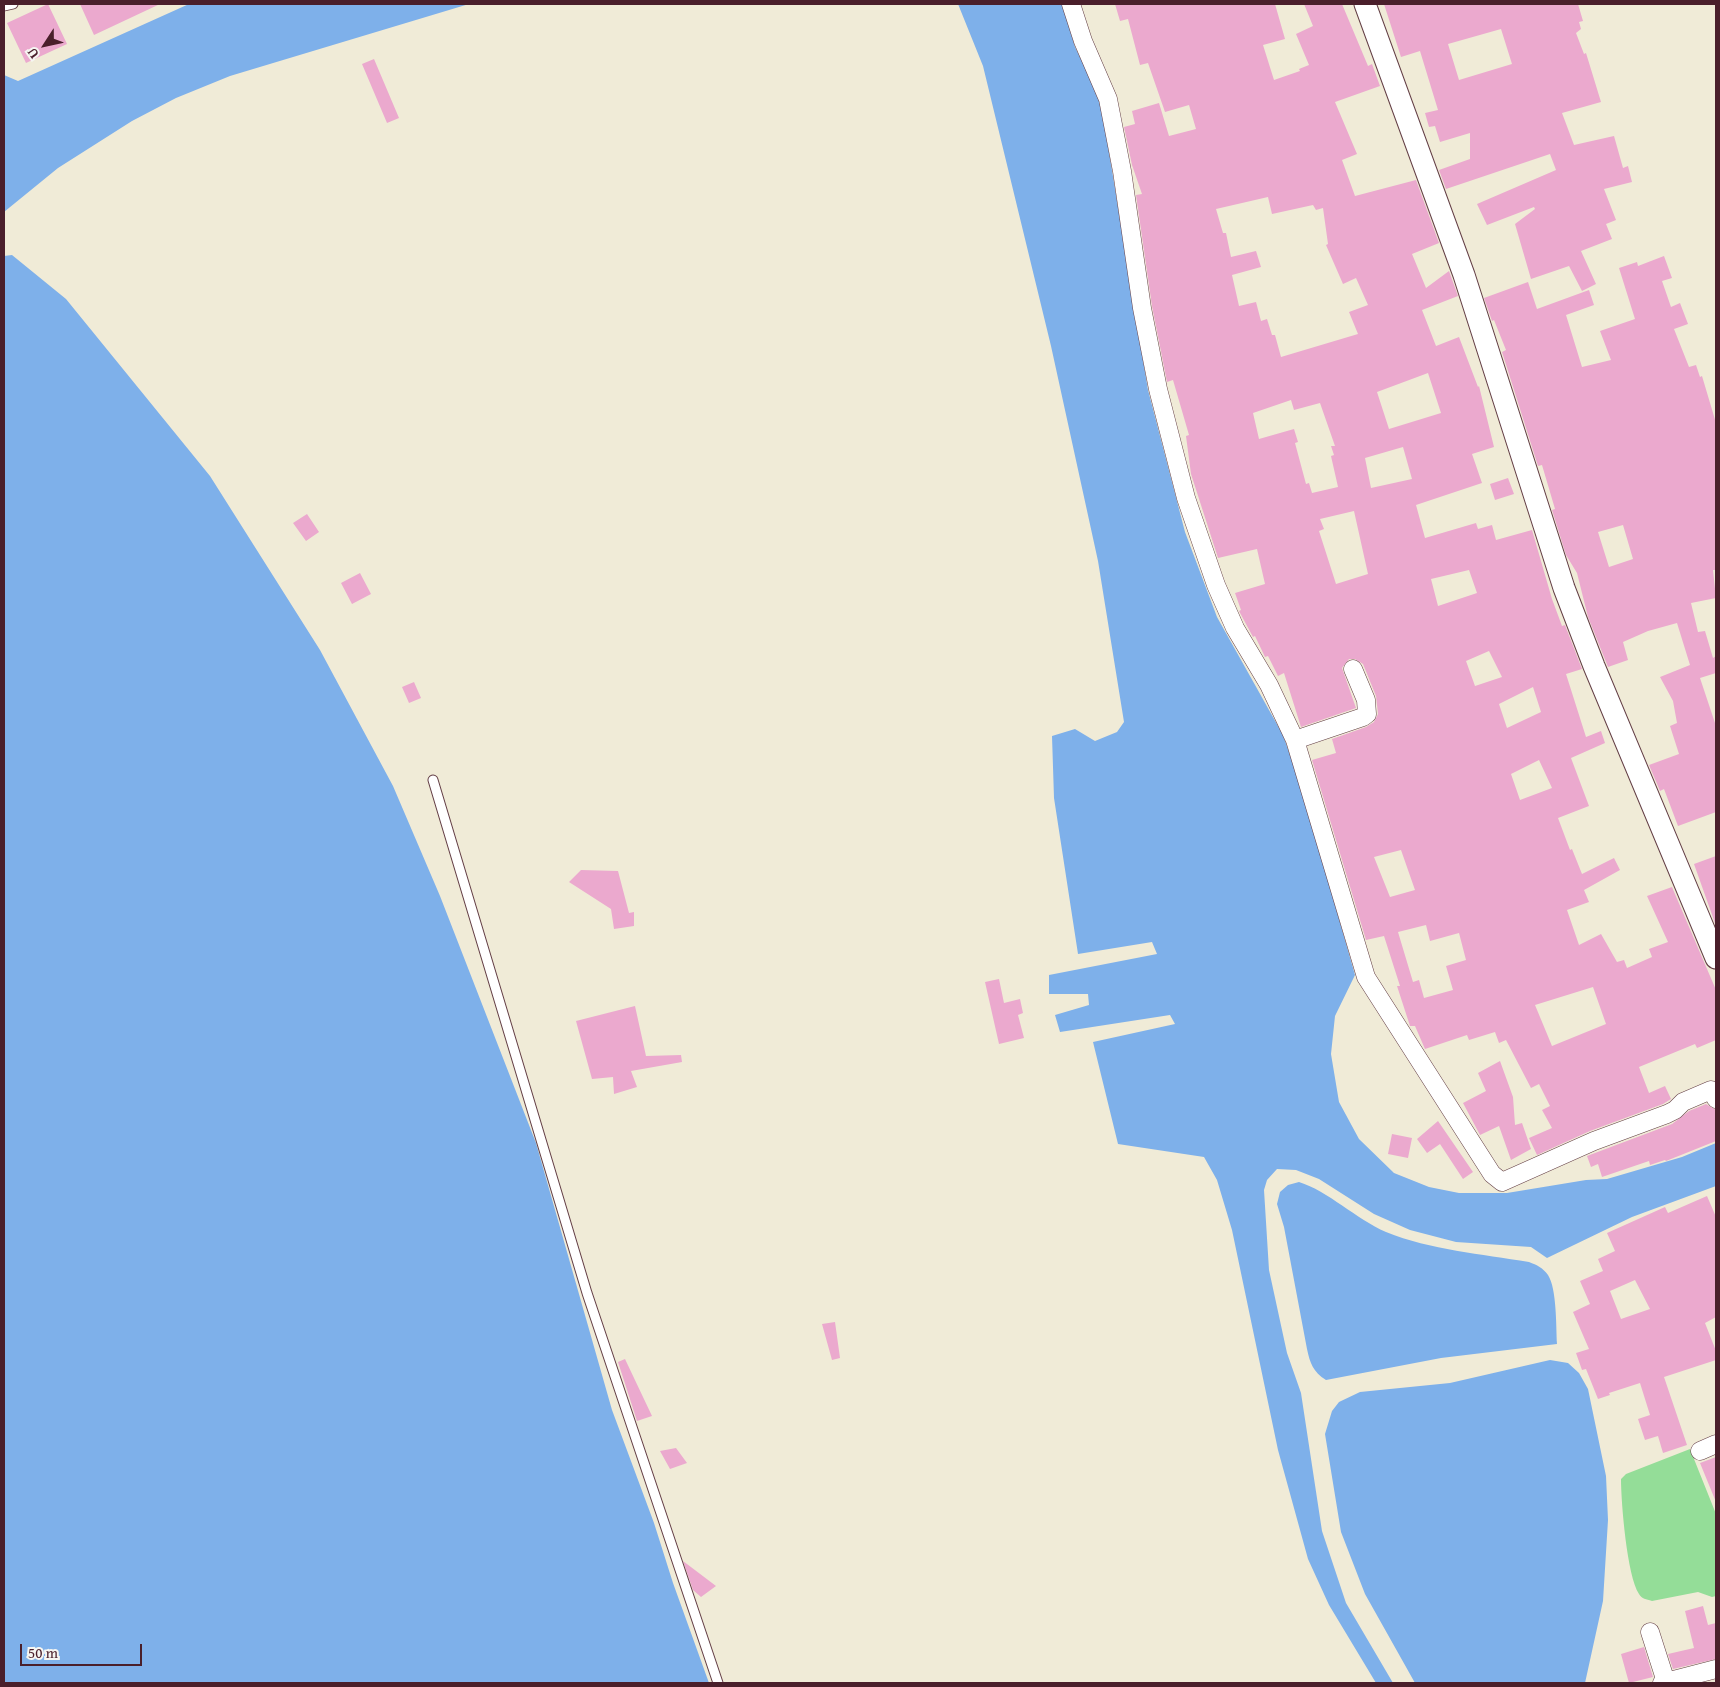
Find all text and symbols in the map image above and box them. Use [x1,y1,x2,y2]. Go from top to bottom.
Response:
north arrow [20,20,70,70]
text: U [22,44,44,63]
scale bar [22,1634,145,1666]
text: 50 m [28,1642,58,1663]

